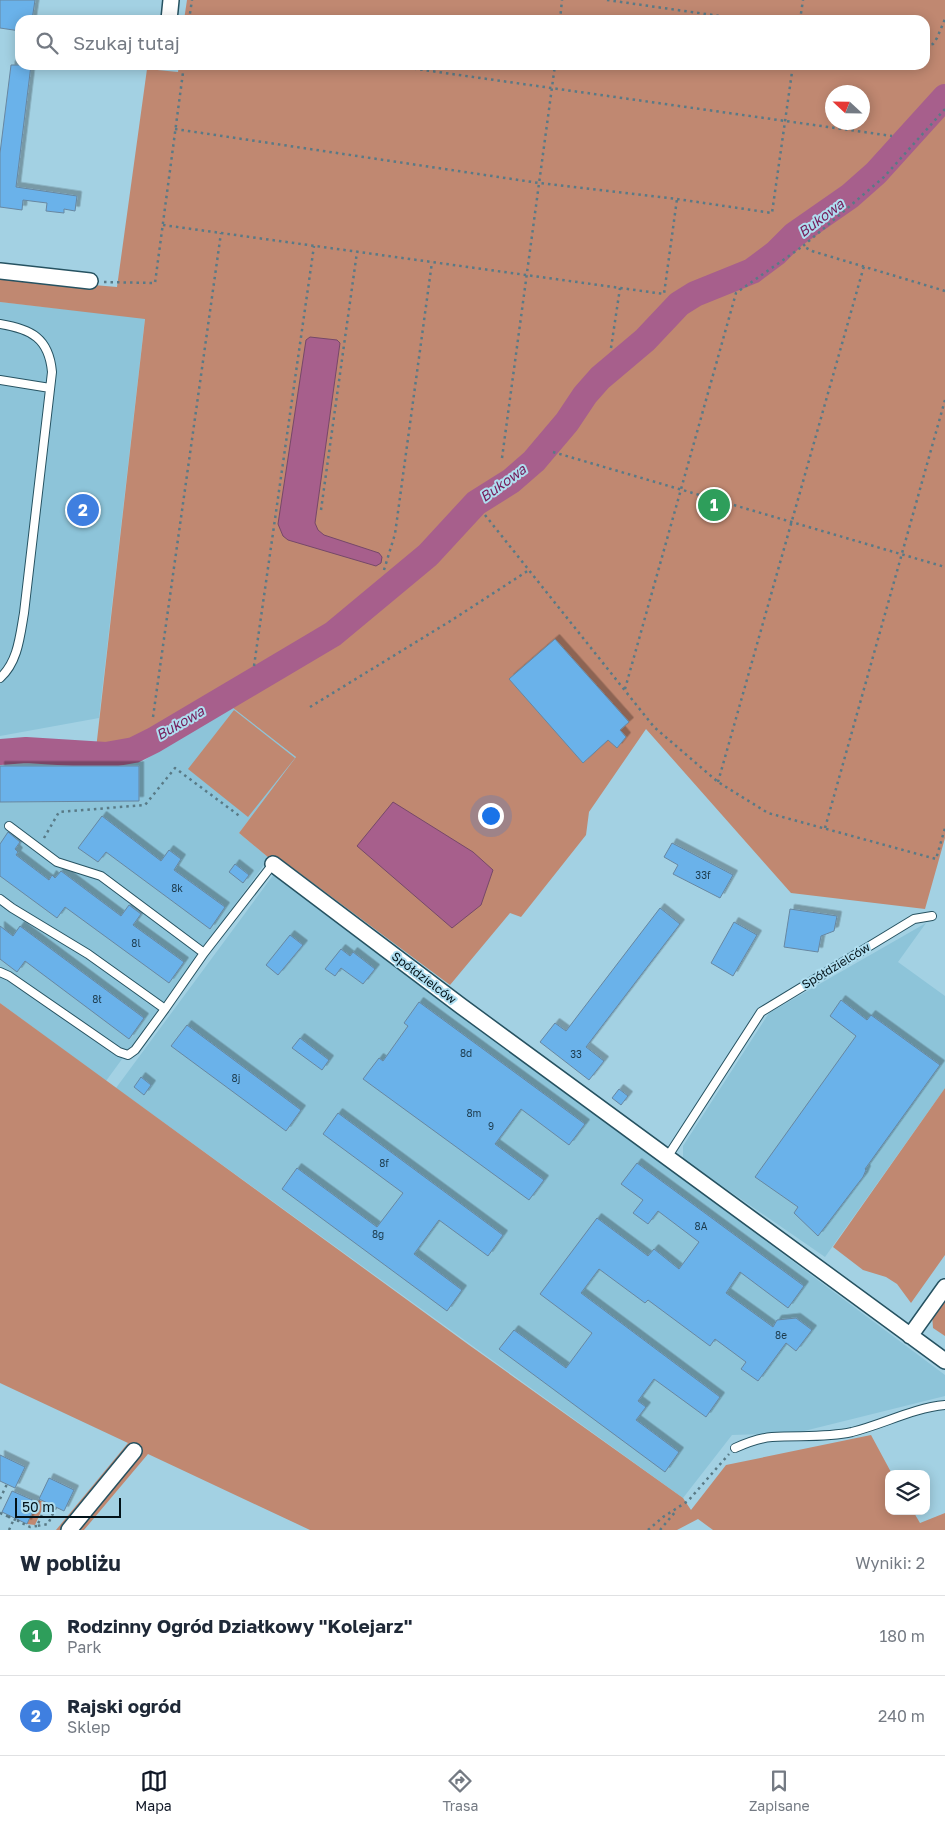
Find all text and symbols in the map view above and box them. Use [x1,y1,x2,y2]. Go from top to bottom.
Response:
search box [15,15,930,70]
icon: search [33,29,61,57]
text: Szukaj tutaj [73,31,180,54]
north arrow [825,85,870,130]
water label: Bukowa [795,194,848,240]
water label: Bukowa [476,460,530,505]
pin: 1 [698,486,730,524]
pin: 2 [67,491,99,529]
water label: Bukowa [153,701,208,743]
your location [478,803,504,829]
house number: 33f [695,869,711,881]
house number: 8k [171,882,183,894]
house number: 8l [131,937,141,949]
street label: Spółdzielców [799,939,873,992]
street label: Spółdzielców [389,948,460,1007]
house number: 8ł [92,993,102,1005]
house number: 8d [460,1047,472,1059]
house number: 33 [570,1048,582,1060]
house number: 8j [232,1072,240,1084]
house number: 8m [467,1107,482,1119]
house number: 9 [488,1120,494,1132]
house number: 8f [379,1157,389,1169]
house number: 8A [695,1220,708,1232]
house number: 8g [372,1228,384,1240]
house number: 8e [775,1329,787,1341]
map controls [885,1470,930,1515]
button: layers [885,1470,930,1515]
scale bar [15,1495,121,1518]
text: 50 m [22,1498,55,1515]
text: W pobliżu [20,1550,121,1576]
text: Wyniki: 2 [855,1553,925,1573]
text: Rodzinny Ogród Działkowy "Kolejarz" [67,1614,412,1637]
text: 1 [32,1626,40,1646]
text: 180 m [879,1626,925,1646]
text: Park [67,1637,102,1657]
text: Rajski ogród [67,1694,181,1717]
text: 2 [31,1706,41,1726]
text: 240 m [878,1706,925,1726]
text: Sklep [67,1717,110,1737]
tab: Mapa [135,1767,172,1814]
tab: Trasa [442,1767,478,1814]
tab: Zapisane [749,1767,810,1814]

